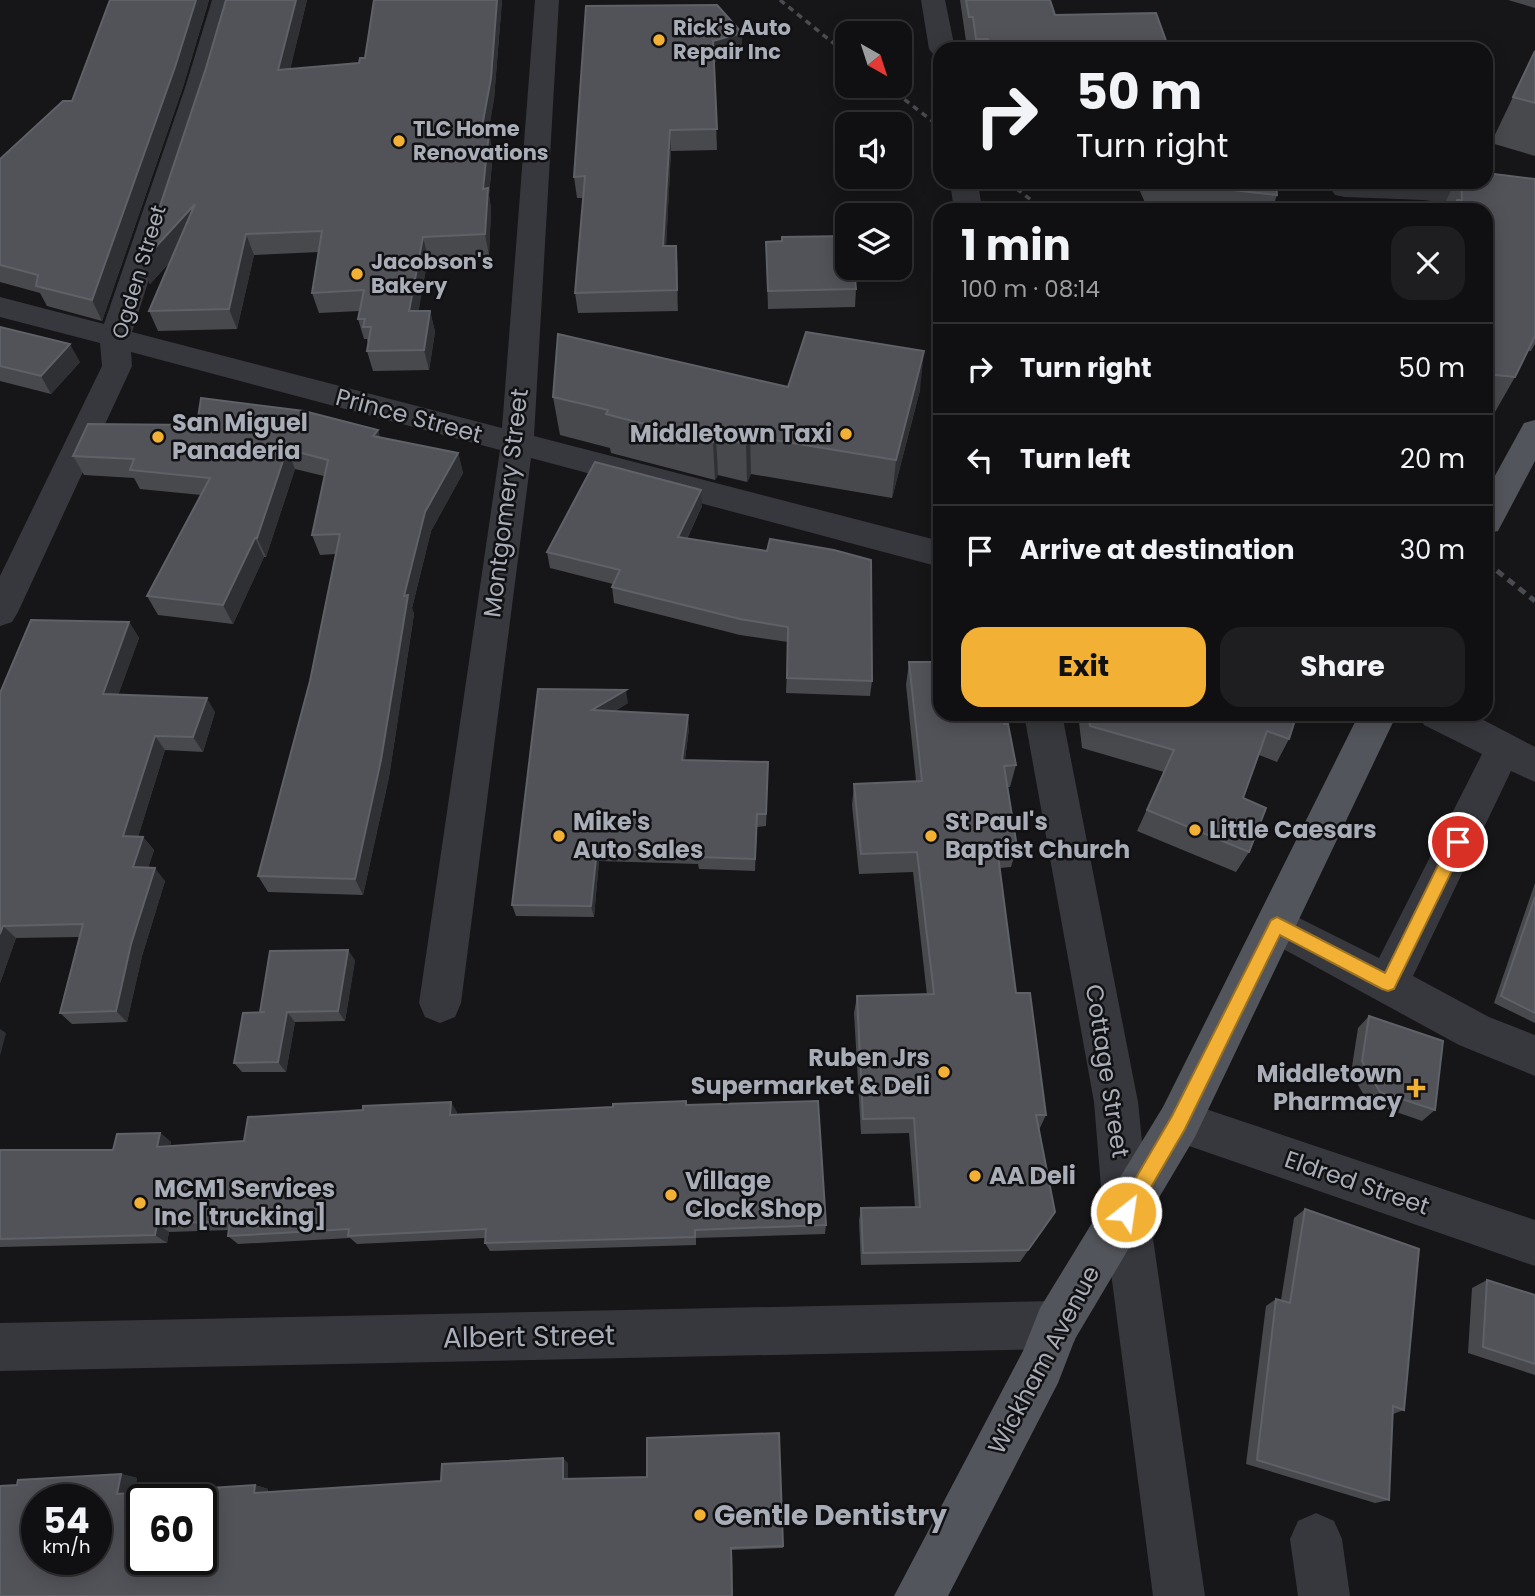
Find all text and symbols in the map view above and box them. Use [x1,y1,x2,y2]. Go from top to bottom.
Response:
place label: Rick's Auto Repair Inc [673,13,791,66]
north arrow [835,21,912,98]
map controls [835,21,912,280]
marker: Rick's Auto Repair Inc [651,32,667,48]
text: 50 m [1076,58,1202,126]
icon: right [961,70,1052,161]
button: sound [835,112,912,189]
place label: TLC Home Renovations [413,114,549,167]
text: Turn right [1076,123,1228,168]
marker: TLC Home Renovations [391,133,407,149]
street label: Ogden Street [104,201,173,342]
button: layers [835,203,912,280]
text: 1 min [961,216,1071,275]
button: close [1391,226,1465,300]
place label: Jacobson's Bakery [371,247,493,300]
marker: Jacobson's Bakery [349,266,365,282]
text: 100 m · 08:14 [961,273,1100,305]
icon: right [961,350,999,388]
text: Turn right [1020,350,1152,386]
text: 50 m [1399,350,1465,386]
street label: Prince Street [332,380,486,451]
street label: Montgomery Street [475,387,536,619]
place label: San Miguel Panaderia [172,406,308,467]
place label: Middletown Taxi [630,417,832,450]
marker: Middletown Taxi [838,426,854,442]
marker: San Miguel Panaderia [150,429,166,445]
icon: left [961,441,999,479]
text: Turn left [1020,441,1131,477]
text: 20 m [1400,441,1465,477]
icon: arrive [961,532,999,570]
text: Arrive at destination [1020,532,1295,568]
text: 30 m [1400,532,1465,568]
button: Exit [961,627,1206,707]
button: Share [1220,627,1465,707]
place label: Mike's Auto Sales [573,805,703,866]
place label: St Paul's Baptist Church [945,805,1130,866]
pin [1428,812,1488,872]
place label: Little Caesars [1209,813,1377,846]
marker: Little Caesars [1187,822,1203,838]
icon: arrive [1439,823,1477,861]
marker: Mike's Auto Sales [551,828,567,844]
marker: St Paul's Baptist Church [923,828,939,844]
street label: Cottage Street [1077,982,1138,1160]
place label: Ruben Jrs Supermarket & Deli [691,1041,930,1102]
place label: Middletown Pharmacy [1256,1057,1403,1118]
marker: Ruben Jrs Supermarket & Deli [936,1064,952,1080]
marker: Middletown Pharmacy [1408,1080,1424,1096]
street label: Eldred Street [1280,1142,1434,1223]
place label: AA Deli [989,1159,1076,1192]
place label: Village Clock Shop [685,1164,823,1225]
marker: AA Deli [967,1168,983,1184]
place label: MCM1 Services Inc [trucking] [154,1172,335,1233]
position arrow [1089,1175,1163,1249]
marker: Village Clock Shop [663,1187,679,1203]
marker: MCM1 Services Inc [trucking] [132,1195,148,1211]
street label: Wickham Avenue [980,1260,1107,1460]
street label: Albert Street [443,1316,615,1357]
speed limit sign: 60 [126,1484,217,1575]
text: 54 [43,1496,90,1545]
place label: Gentle Dentistry [714,1496,947,1535]
marker: Gentle Dentistry [692,1507,708,1523]
text: km/h [43,1534,90,1559]

